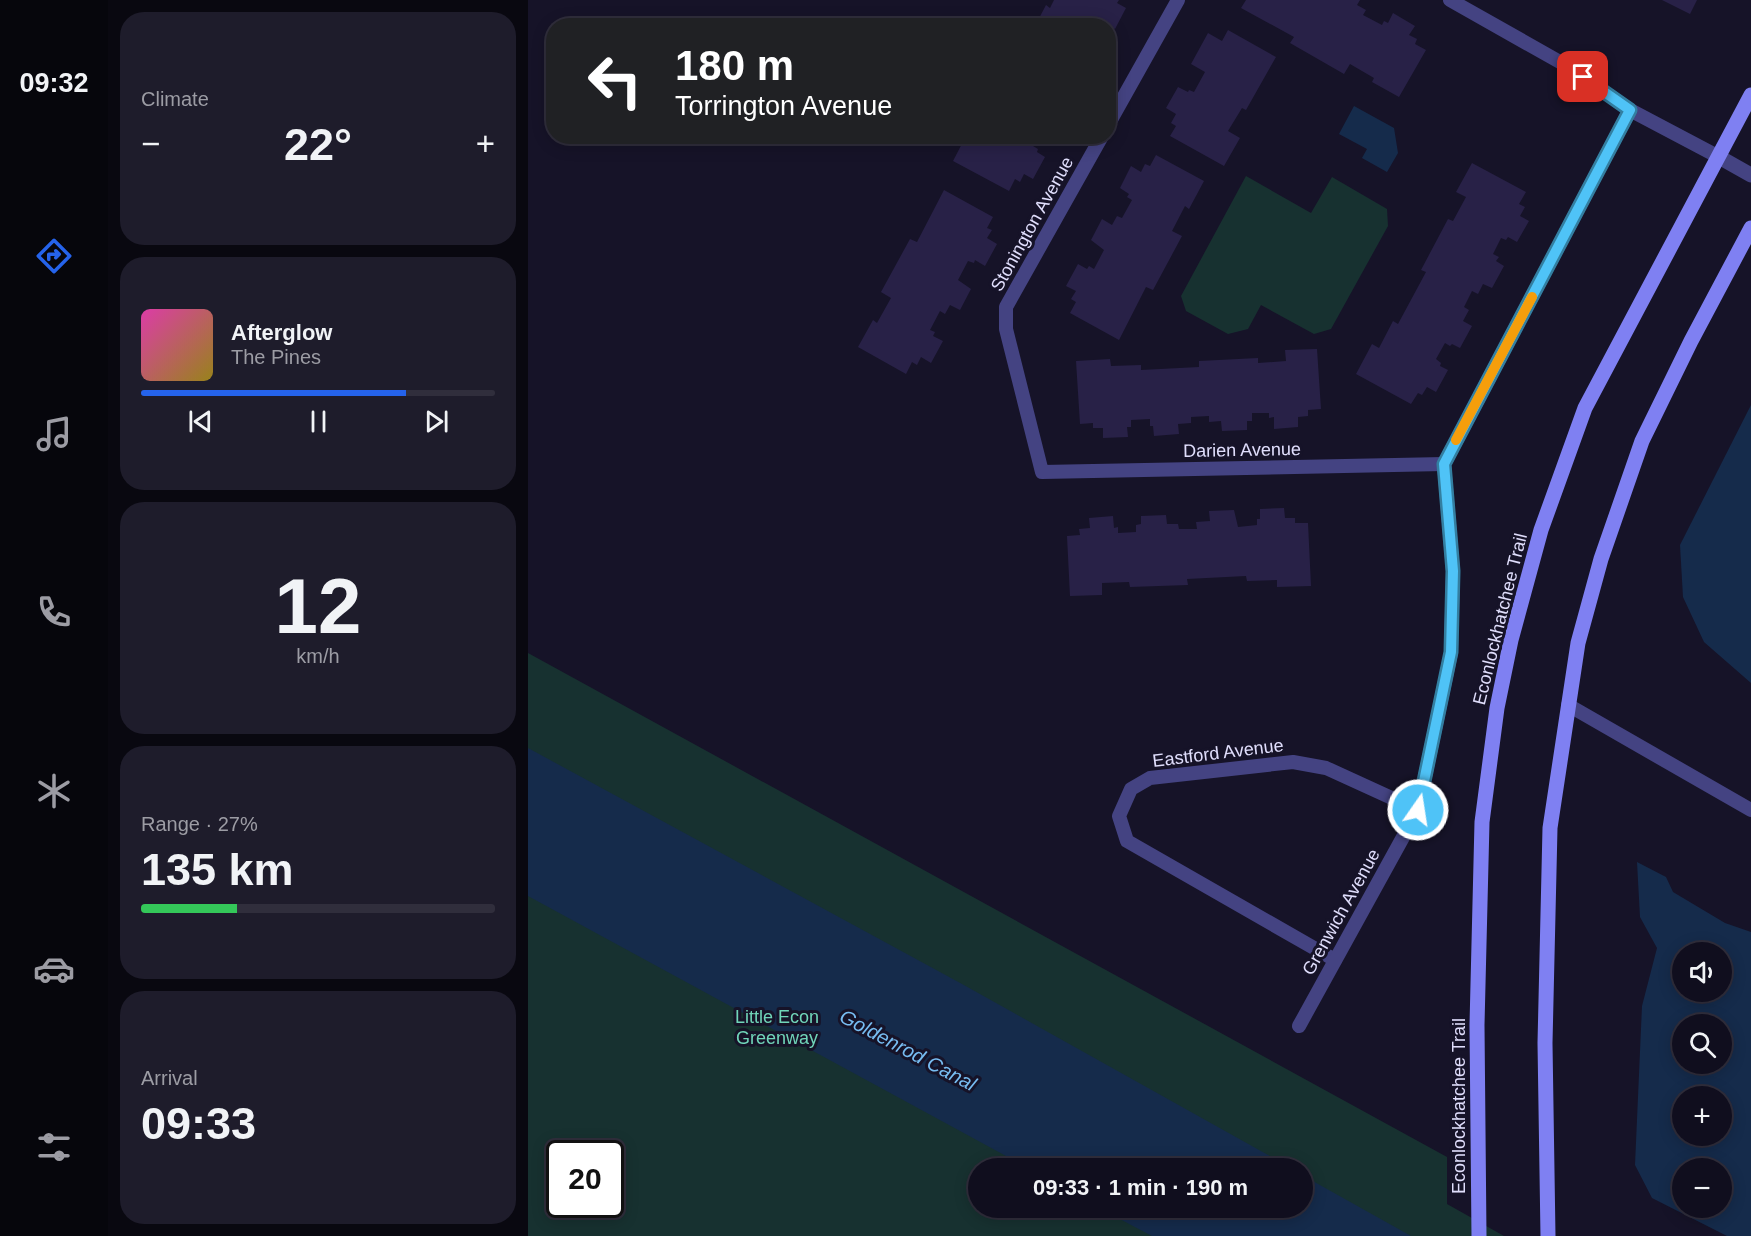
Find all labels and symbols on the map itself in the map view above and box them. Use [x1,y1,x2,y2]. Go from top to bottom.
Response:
pin [1557,51,1608,102]
street label: Stonington Avenue [987,153,1077,295]
street label: Darien Avenue [1183,439,1301,461]
street label: Econlockhatchee Trail [1469,531,1531,707]
street label: Eastford Avenue [1151,735,1285,771]
position arrow [1386,778,1450,842]
street label: Grenwich Avenue [1298,846,1384,978]
water label: Goldenrod Canal [836,1005,980,1095]
park label: Little Econ Greenway [735,1007,819,1048]
street label: Econlockhatchee Trail [1449,1018,1469,1194]
speed limit sign: 20 [546,1140,624,1218]

